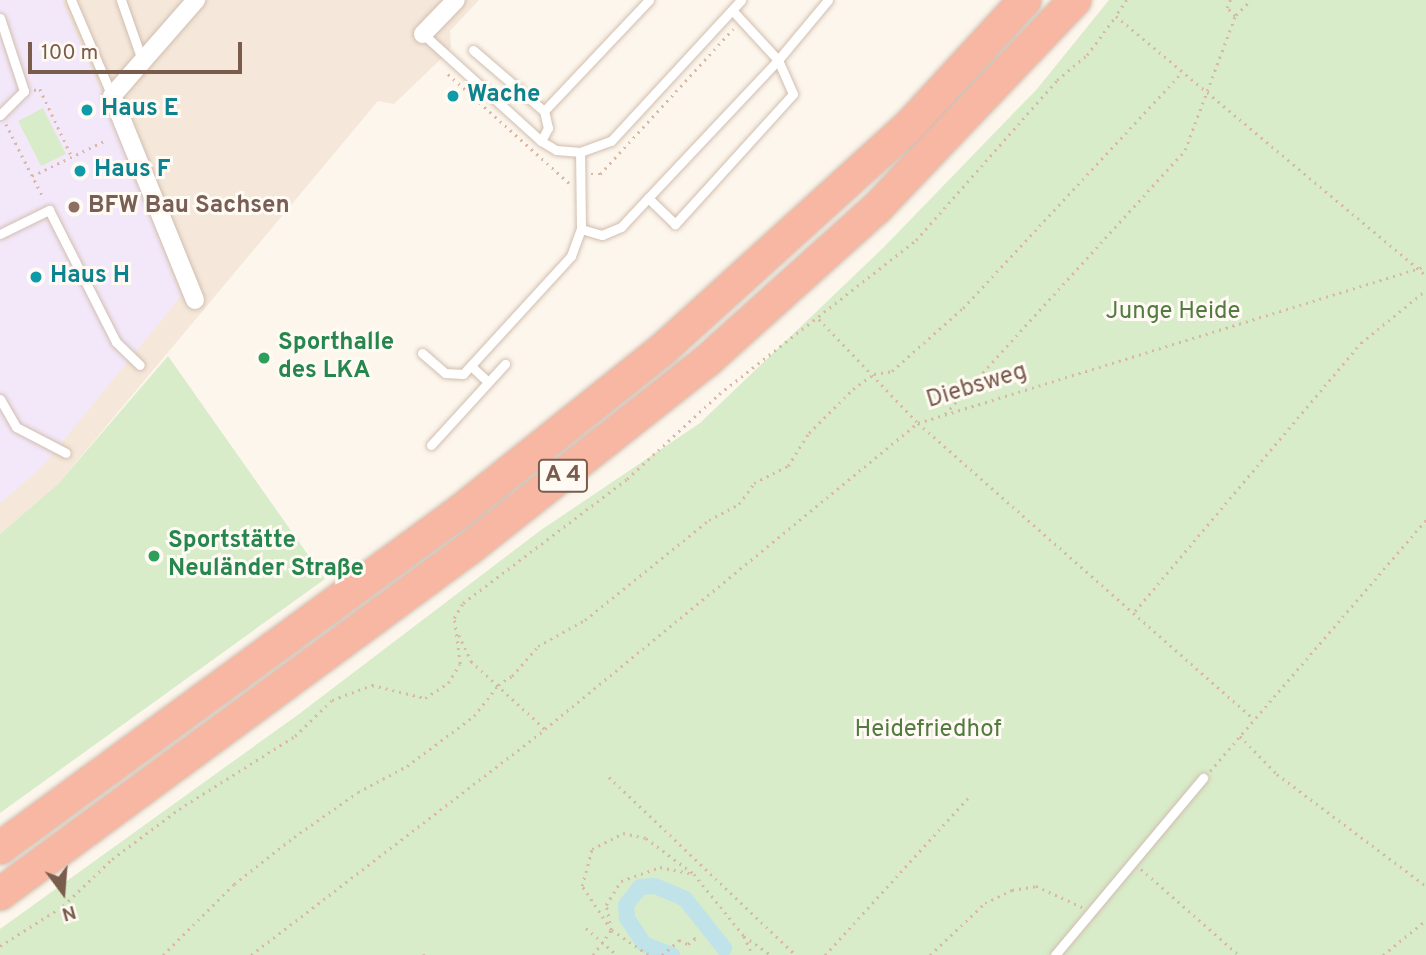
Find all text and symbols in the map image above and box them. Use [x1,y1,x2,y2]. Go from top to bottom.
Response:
scale bar [32,28,245,72]
text: 100 m [41,40,98,67]
place label: Wache [467,82,540,110]
marker: Wache [445,88,461,104]
place label: Haus E [101,96,179,124]
marker: Haus E [79,102,95,118]
place label: Haus F [94,157,171,185]
marker: Haus F [72,163,88,179]
place label: BFW Bau Sachsen [88,193,290,221]
marker: BFW Bau Sachsen [66,199,82,215]
place label: Haus H [50,263,130,291]
marker: Haus H [28,269,44,285]
park label: Junge Heide [1106,299,1240,327]
place label: Sporthalle des LKA [278,330,394,386]
marker: Sporthalle des LKA [256,350,272,366]
street label: Diebsweg [923,358,1031,416]
road number: A 4 [537,456,589,496]
place label: Sportstätte Neuländer Straße [168,528,364,584]
marker: Sportstätte Neuländer Straße [146,548,162,564]
park label: Heidefriedhof [855,717,1001,745]
north arrow [28,857,98,927]
text: N [59,899,79,926]

